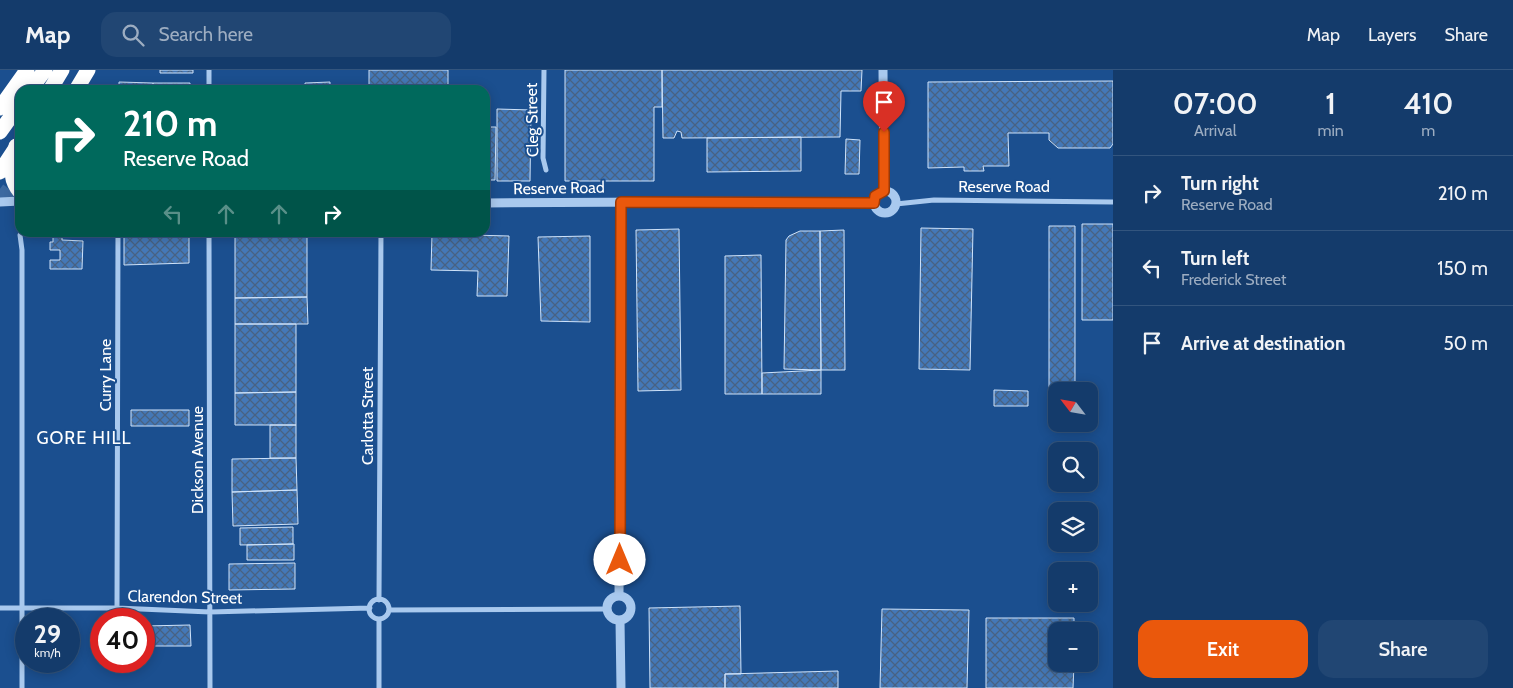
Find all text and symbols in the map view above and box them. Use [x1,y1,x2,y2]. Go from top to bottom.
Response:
search box [101,12,451,57]
text: Map [25,20,71,49]
icon: search [119,21,147,49]
text: Search here [159,23,253,46]
text: Map [1307,24,1340,46]
text: Layers [1368,24,1417,46]
text: Share [1445,24,1488,46]
pin [863,81,905,132]
street label: Cleg Street [522,82,542,157]
text: 07:00 [1173,85,1258,122]
text: 1 [1325,85,1336,122]
text: 410 [1404,85,1453,122]
icon: arrive [870,88,898,116]
text: 210 m [123,102,217,145]
icon: right [40,105,105,170]
text: Arrival [1194,121,1236,140]
text: min [1317,121,1344,140]
text: m [1421,121,1435,140]
text: Reserve Road [123,145,249,172]
text: Turn right [1181,172,1259,195]
street label: Reserve Road [958,177,1050,196]
street label: Reserve Road [513,178,605,198]
icon: right [1138,179,1166,207]
text: 210 m [1438,182,1488,205]
text: Reserve Road [1181,195,1273,214]
icon: left [159,200,187,228]
icon: ahead [212,200,240,228]
icon: ahead [265,200,293,228]
icon: right [318,200,346,228]
text: Turn left [1181,247,1249,270]
icon: left [1138,254,1166,282]
text: 150 m [1437,257,1488,280]
text: Frederick Street [1181,270,1286,289]
icon: arrive [1138,329,1166,357]
text: Arrive at destination [1181,332,1345,355]
text: 50 m [1444,332,1488,355]
street label: Curry Lane [96,339,115,411]
street label: Carlotta Street [358,366,377,465]
north arrow [1048,382,1098,432]
map controls [1048,382,1098,672]
street label: Dickson Avenue [188,406,207,514]
district label: GORE HILL [36,427,132,449]
button: search [1048,442,1098,492]
button: layers [1048,502,1098,552]
position arrow [593,533,645,585]
button: + [1048,562,1098,612]
street label: Clarendon Street [128,587,243,608]
speed limit sign: 40 [90,608,155,673]
text: 29 [34,619,61,649]
button: Exit [1138,620,1308,678]
button: Share [1318,620,1488,678]
button: − [1048,622,1098,672]
text: km/h [34,645,61,660]

